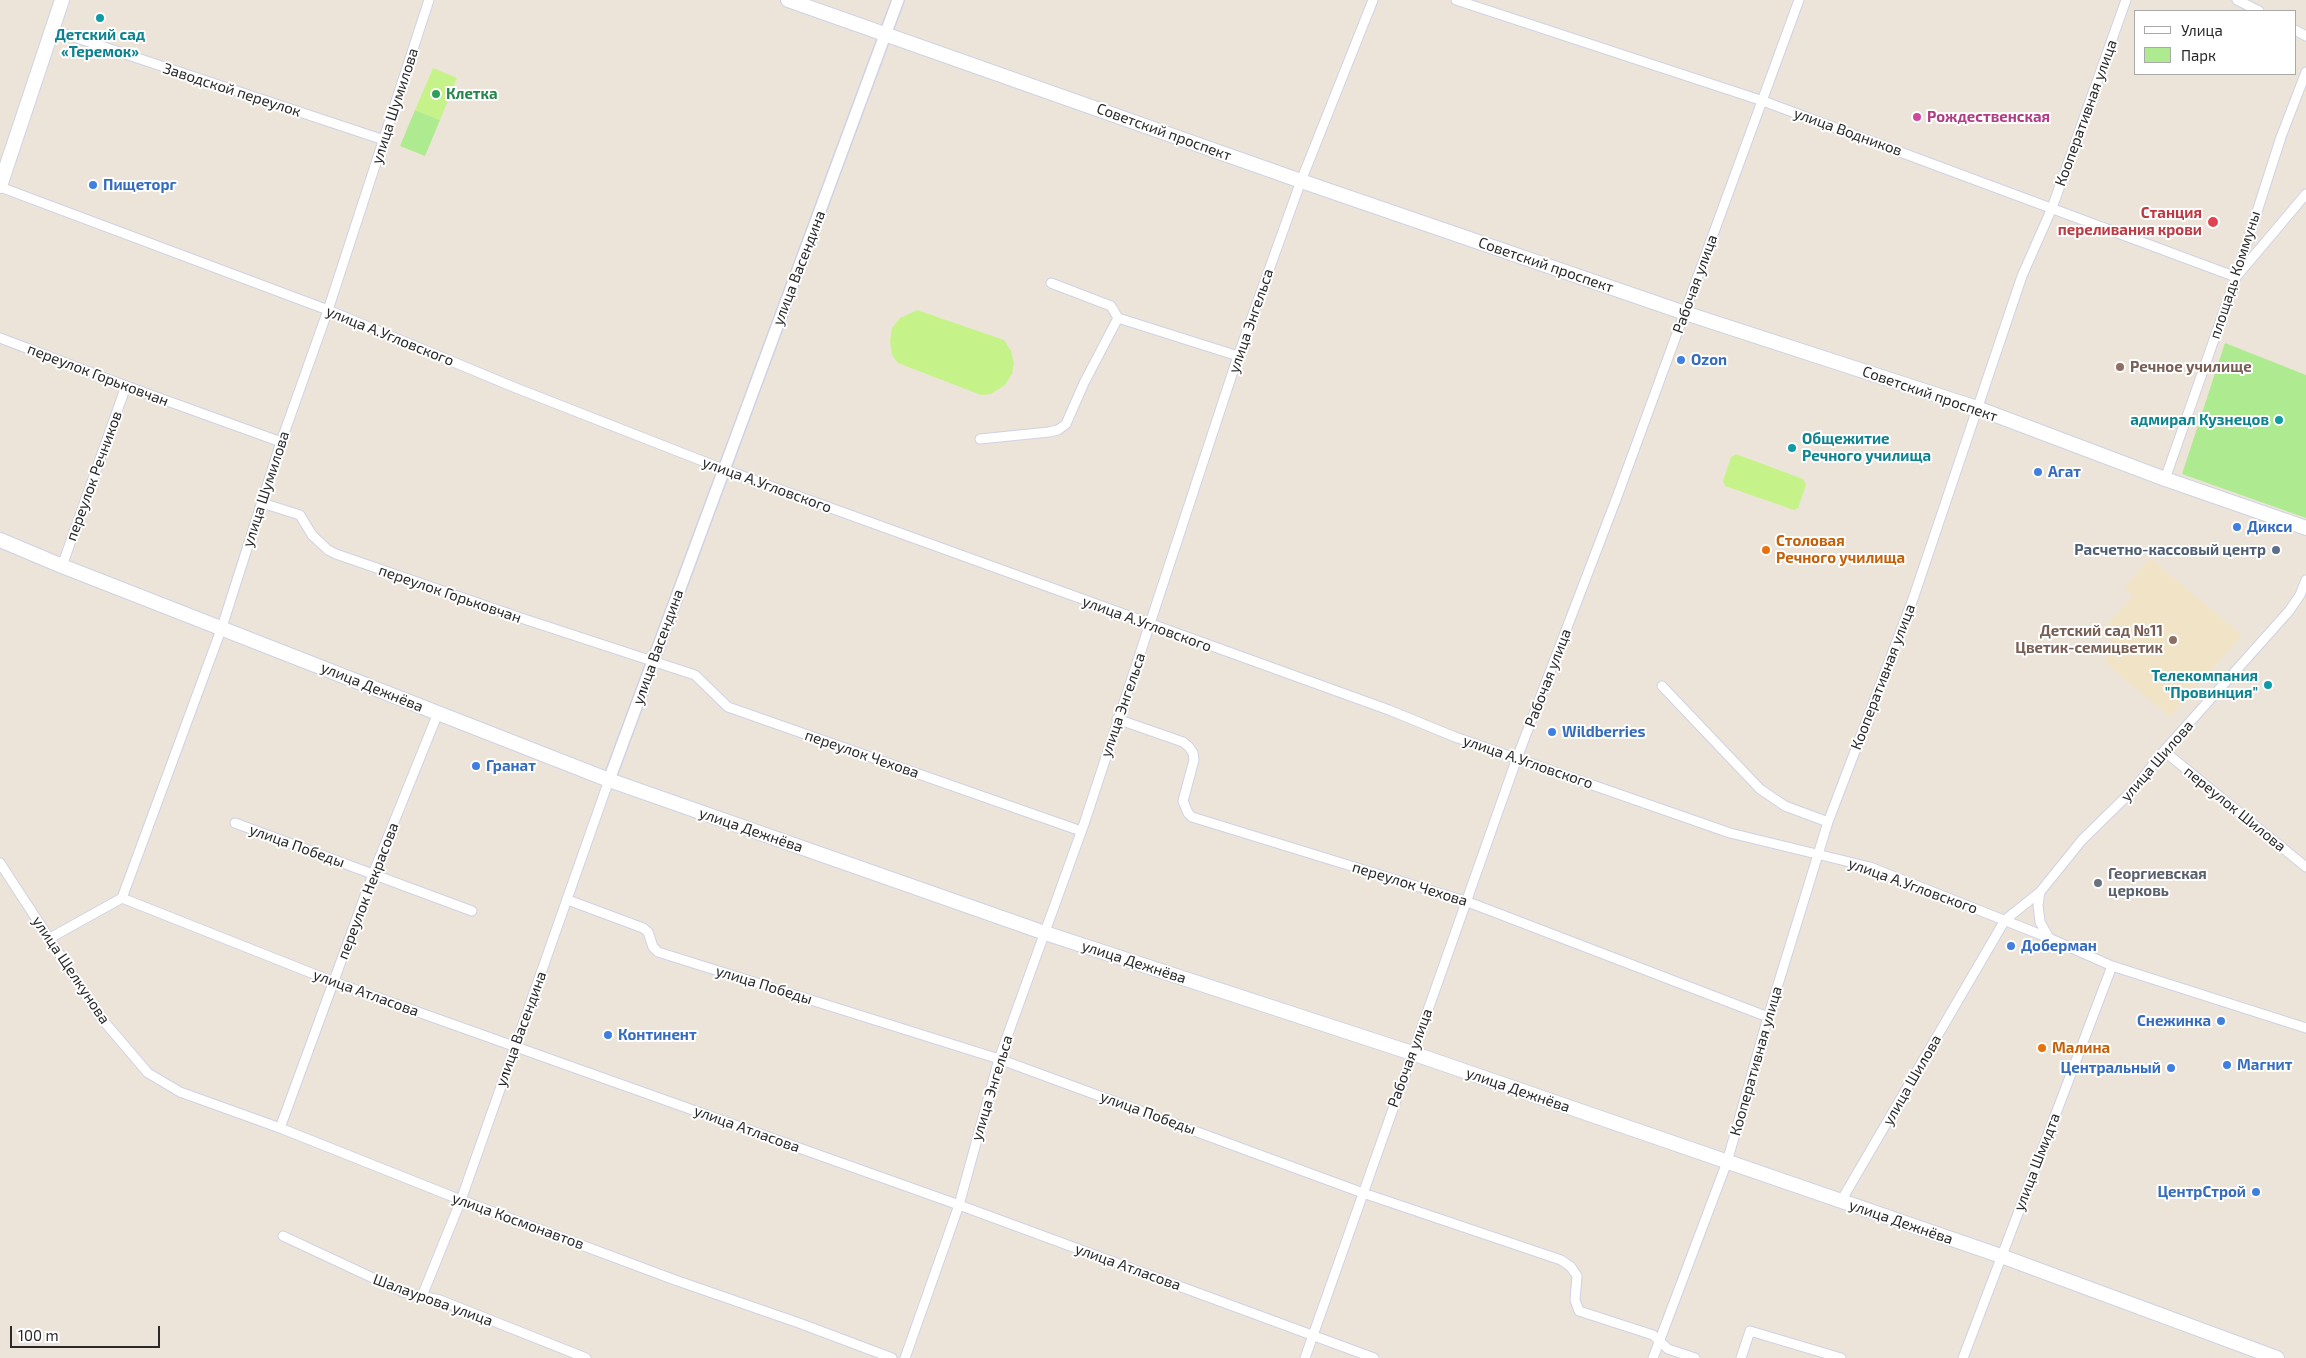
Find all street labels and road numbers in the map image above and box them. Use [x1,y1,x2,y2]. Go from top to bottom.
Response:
street label: Кооперативная улица [2051,37,2121,189]
street label: улица Шумилова [368,46,422,166]
street label: Заводской переулок [161,59,303,121]
street label: Советский проспект [1094,99,1234,165]
street label: улица Водников [1791,104,1905,160]
street label: улица Васендина [769,208,829,328]
street label: площадь Коммуны [2206,209,2264,341]
street label: Рабочая улица [1669,232,1721,336]
street label: Советский проспект [1476,233,1616,297]
street label: улица Энгельса [1225,266,1277,376]
street label: улица А.Угловского [323,302,457,370]
street label: переулок Горьковчан [25,340,171,410]
street label: Советский проспект [1860,362,2000,426]
street label: переулок Речников [62,409,126,543]
street label: улица Шумилова [239,429,293,549]
street label: улица А.Угловского [700,453,834,517]
street label: переулок Горьковчан [376,561,524,627]
street label: улица Васендина [629,587,687,707]
street label: улица А.Угловского [1080,592,1214,656]
street label: Кооперативная улица [1847,602,1919,752]
street label: Рабочая улица [1521,626,1575,730]
street label: улица Энгельса [1097,650,1149,760]
street label: улица Дежнёва [318,658,426,716]
street label: улица Шилова [2117,717,2197,805]
street label: переулок Чехова [803,726,921,782]
street label: улица А.Угловского [1461,731,1595,793]
street label: переулок Шилова [2180,762,2290,856]
street label: улица Дежнёва [697,804,805,856]
street label: улица Победы [247,820,347,872]
street label: переулок Некрасова [334,820,402,962]
street label: улица А.Угловского [1846,854,1980,918]
street label: переулок Чехова [1350,858,1470,910]
street label: улица Щелкунова [28,913,114,1027]
street label: улица Дежнёва [1079,937,1189,987]
street label: улица Победы [714,962,814,1008]
street label: улица Атласова [311,966,421,1020]
street label: улица Васендина [492,969,550,1089]
street label: Кооперативная улица [1726,984,1786,1138]
street label: Рабочая улица [1384,1006,1436,1110]
street label: улица Шилова [1879,1032,1945,1128]
street label: улица Энгельса [967,1033,1017,1143]
street label: улица Дежнёва [1464,1064,1572,1116]
street label: улица Победы [1098,1087,1198,1139]
street label: улица Атласова [692,1102,802,1156]
street label: улица Шмидта [2010,1110,2064,1214]
street label: улица Космонавтов [450,1189,586,1253]
street label: улица Дежнёва [1847,1196,1955,1248]
street label: улица Атласова [1073,1240,1183,1294]
street label: Шалаурова улица [371,1270,495,1330]

